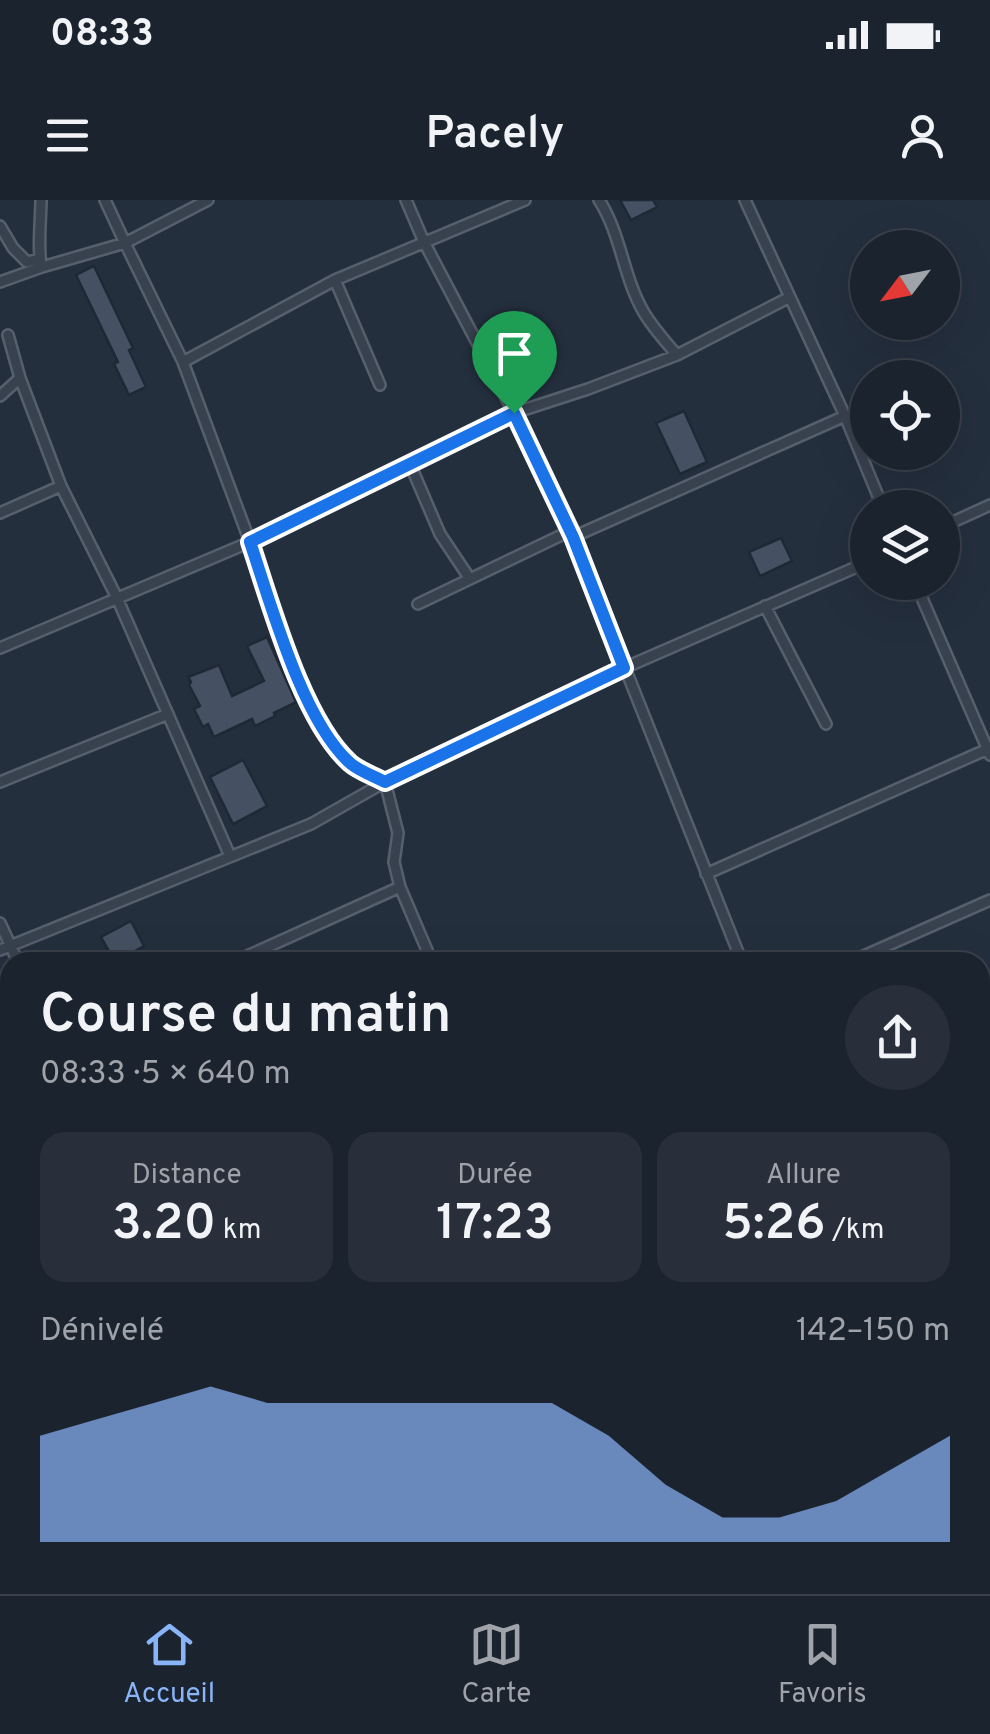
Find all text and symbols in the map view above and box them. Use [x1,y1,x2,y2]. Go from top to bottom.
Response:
text: 08:33 [50,11,154,60]
text: Pacely [426,107,564,164]
icon: menu [40,108,95,163]
icon: person [895,108,950,163]
north arrow [850,230,960,340]
map controls [850,230,960,600]
pin [472,311,557,414]
icon: arrive [487,326,542,381]
button: locate [850,360,960,470]
button: layers [850,490,960,600]
text: Course du matin [40,982,451,1052]
button: share [845,985,950,1090]
text: 08:33 · 5 × 640 m [40,1055,291,1095]
text: Distance [132,1158,242,1194]
text: Durée [457,1158,533,1194]
text: Allure [766,1158,841,1194]
text: 3.20 [112,1194,216,1257]
text: 17:23 [436,1194,554,1257]
text: 5:26 [722,1194,826,1257]
text: km [216,1213,261,1249]
text: /km [826,1213,885,1249]
text: Dénivelé [40,1312,164,1352]
text: 142–150 m [796,1312,950,1352]
tab: Accueil [123,1617,215,1713]
tab: Carte [462,1617,531,1713]
tab: Favoris [778,1617,867,1713]

